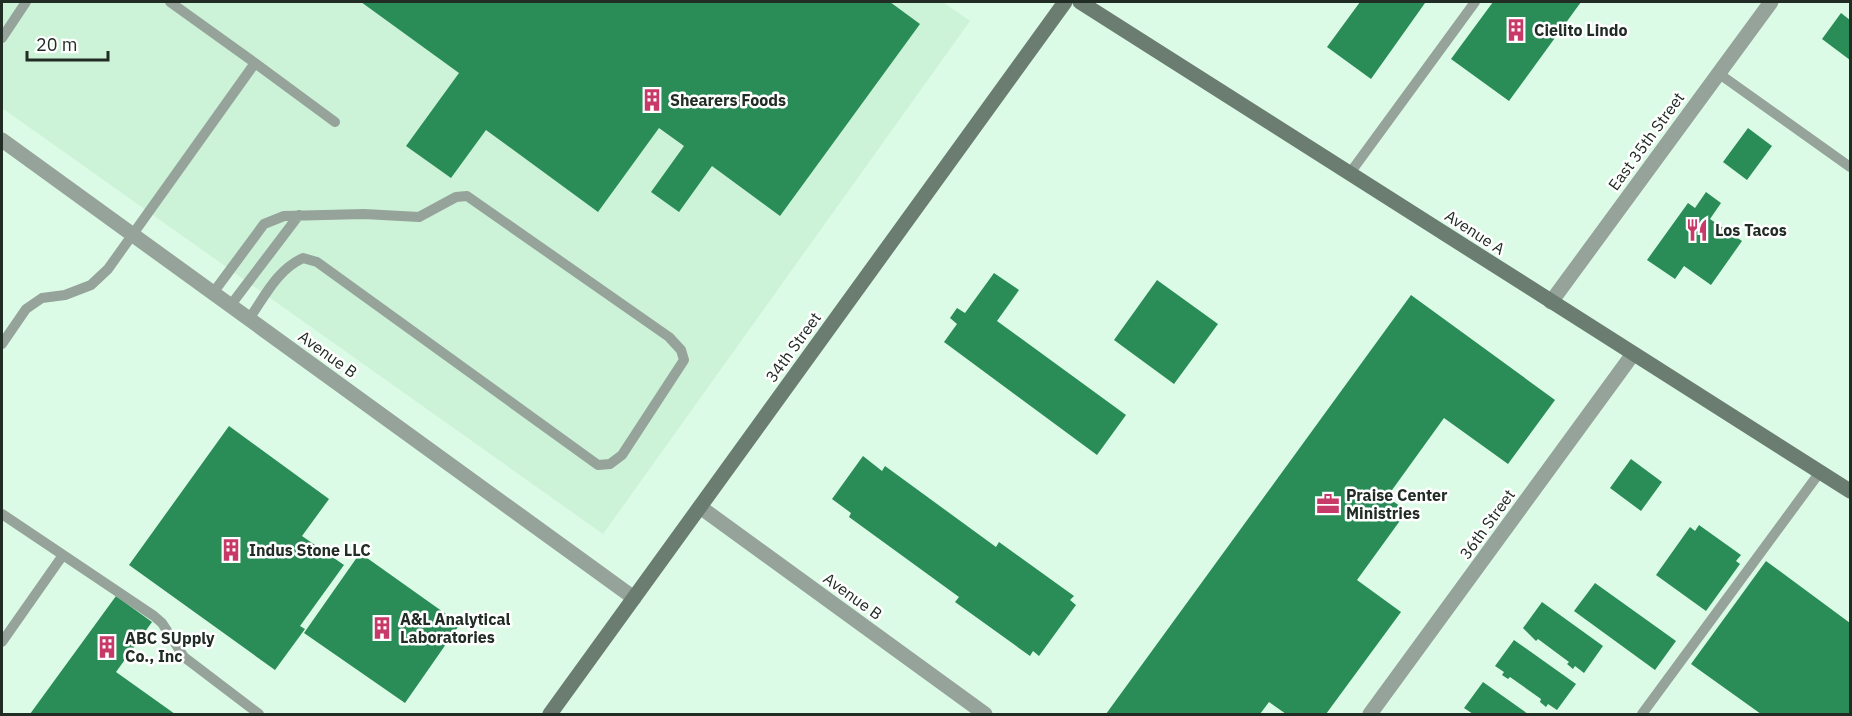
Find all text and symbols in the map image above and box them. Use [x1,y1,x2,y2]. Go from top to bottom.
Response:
building icon: Cielito Lindo [1503,17,1529,43]
place label: Cielito Lindo [1534,20,1628,40]
scale bar [27,24,108,62]
text: 20 m [36,33,78,56]
building icon: Shearers Foods [639,87,665,113]
street label: East 35th Street [1604,88,1688,194]
place label: Shearers Foods [670,90,786,110]
street label: Avenue A [1441,205,1509,259]
restaurant icon: Los Tacos [1684,217,1710,243]
place label: Los Tacos [1715,220,1787,240]
street label: 34th Street [761,308,825,386]
street label: Avenue B [295,326,361,382]
place label: Praise Center Ministries [1346,485,1448,523]
street label: 36th Street [1455,485,1519,563]
office icon: Praise Center Ministries [1315,491,1341,517]
building icon: Indus Stone LLC [218,537,244,563]
place label: Indus Stone LLC [249,540,371,560]
street label: Avenue B [820,568,886,624]
place label: A&L Analytical Laboratories [400,609,511,647]
building icon: A&L Analytical Laboratories [369,615,395,641]
place label: ABC SUpply Co., Inc [125,628,215,666]
building icon: ABC SUpply Co., Inc [94,634,120,660]

